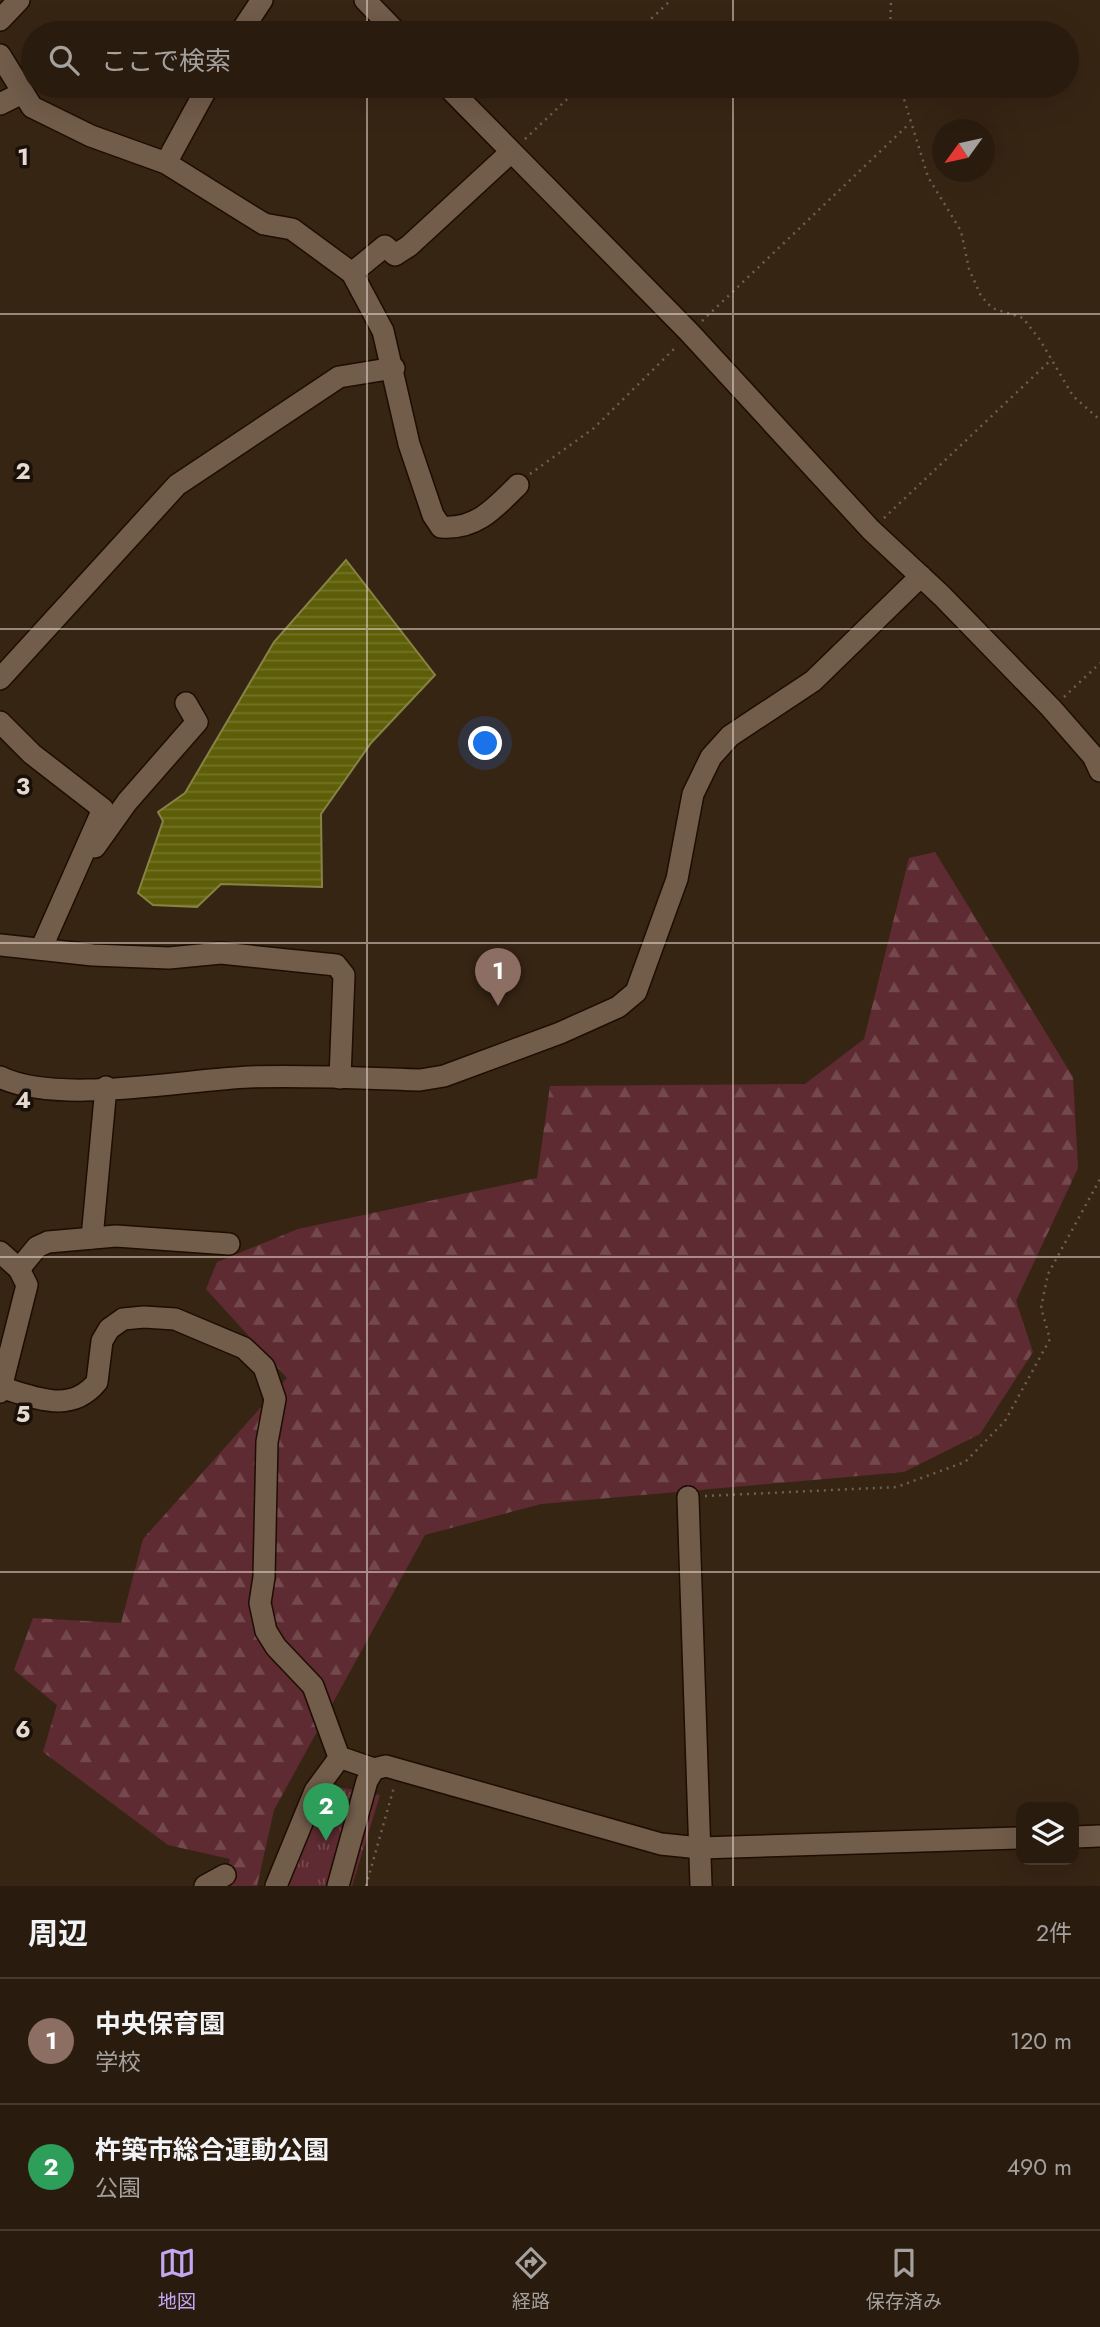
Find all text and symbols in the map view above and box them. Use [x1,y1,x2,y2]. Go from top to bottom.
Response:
search box [21,21,1079,98]
icon: search [45,41,83,79]
text: ここで検索 [101,42,231,80]
north arrow [932,119,995,182]
text: 1 [17,140,29,174]
text: 2 [15,454,31,488]
your location [468,726,502,760]
text: 3 [16,769,30,803]
pin: 1 [475,948,521,1006]
text: 4 [15,1083,31,1117]
text: 5 [16,1397,30,1431]
text: 6 [15,1712,31,1746]
pin: 2 [303,1783,349,1841]
map controls [1016,1802,1079,1865]
button: layers [1016,1802,1079,1865]
text: 周辺 [28,1912,88,1955]
text: 2件 [1036,1916,1072,1950]
text: 中央保育園 [95,2005,225,2043]
text: 1 [45,2024,57,2058]
text: 120 m [1010,2024,1072,2058]
text: 学校 [95,2045,141,2079]
text: 杵築市総合運動公園 [95,2131,329,2169]
text: 2 [43,2150,59,2184]
text: 490 m [1007,2150,1072,2184]
text: 公園 [95,2171,141,2205]
tab: 地図 [158,2244,196,2315]
tab: 経路 [512,2244,550,2315]
tab: 保存済み [866,2244,942,2315]

